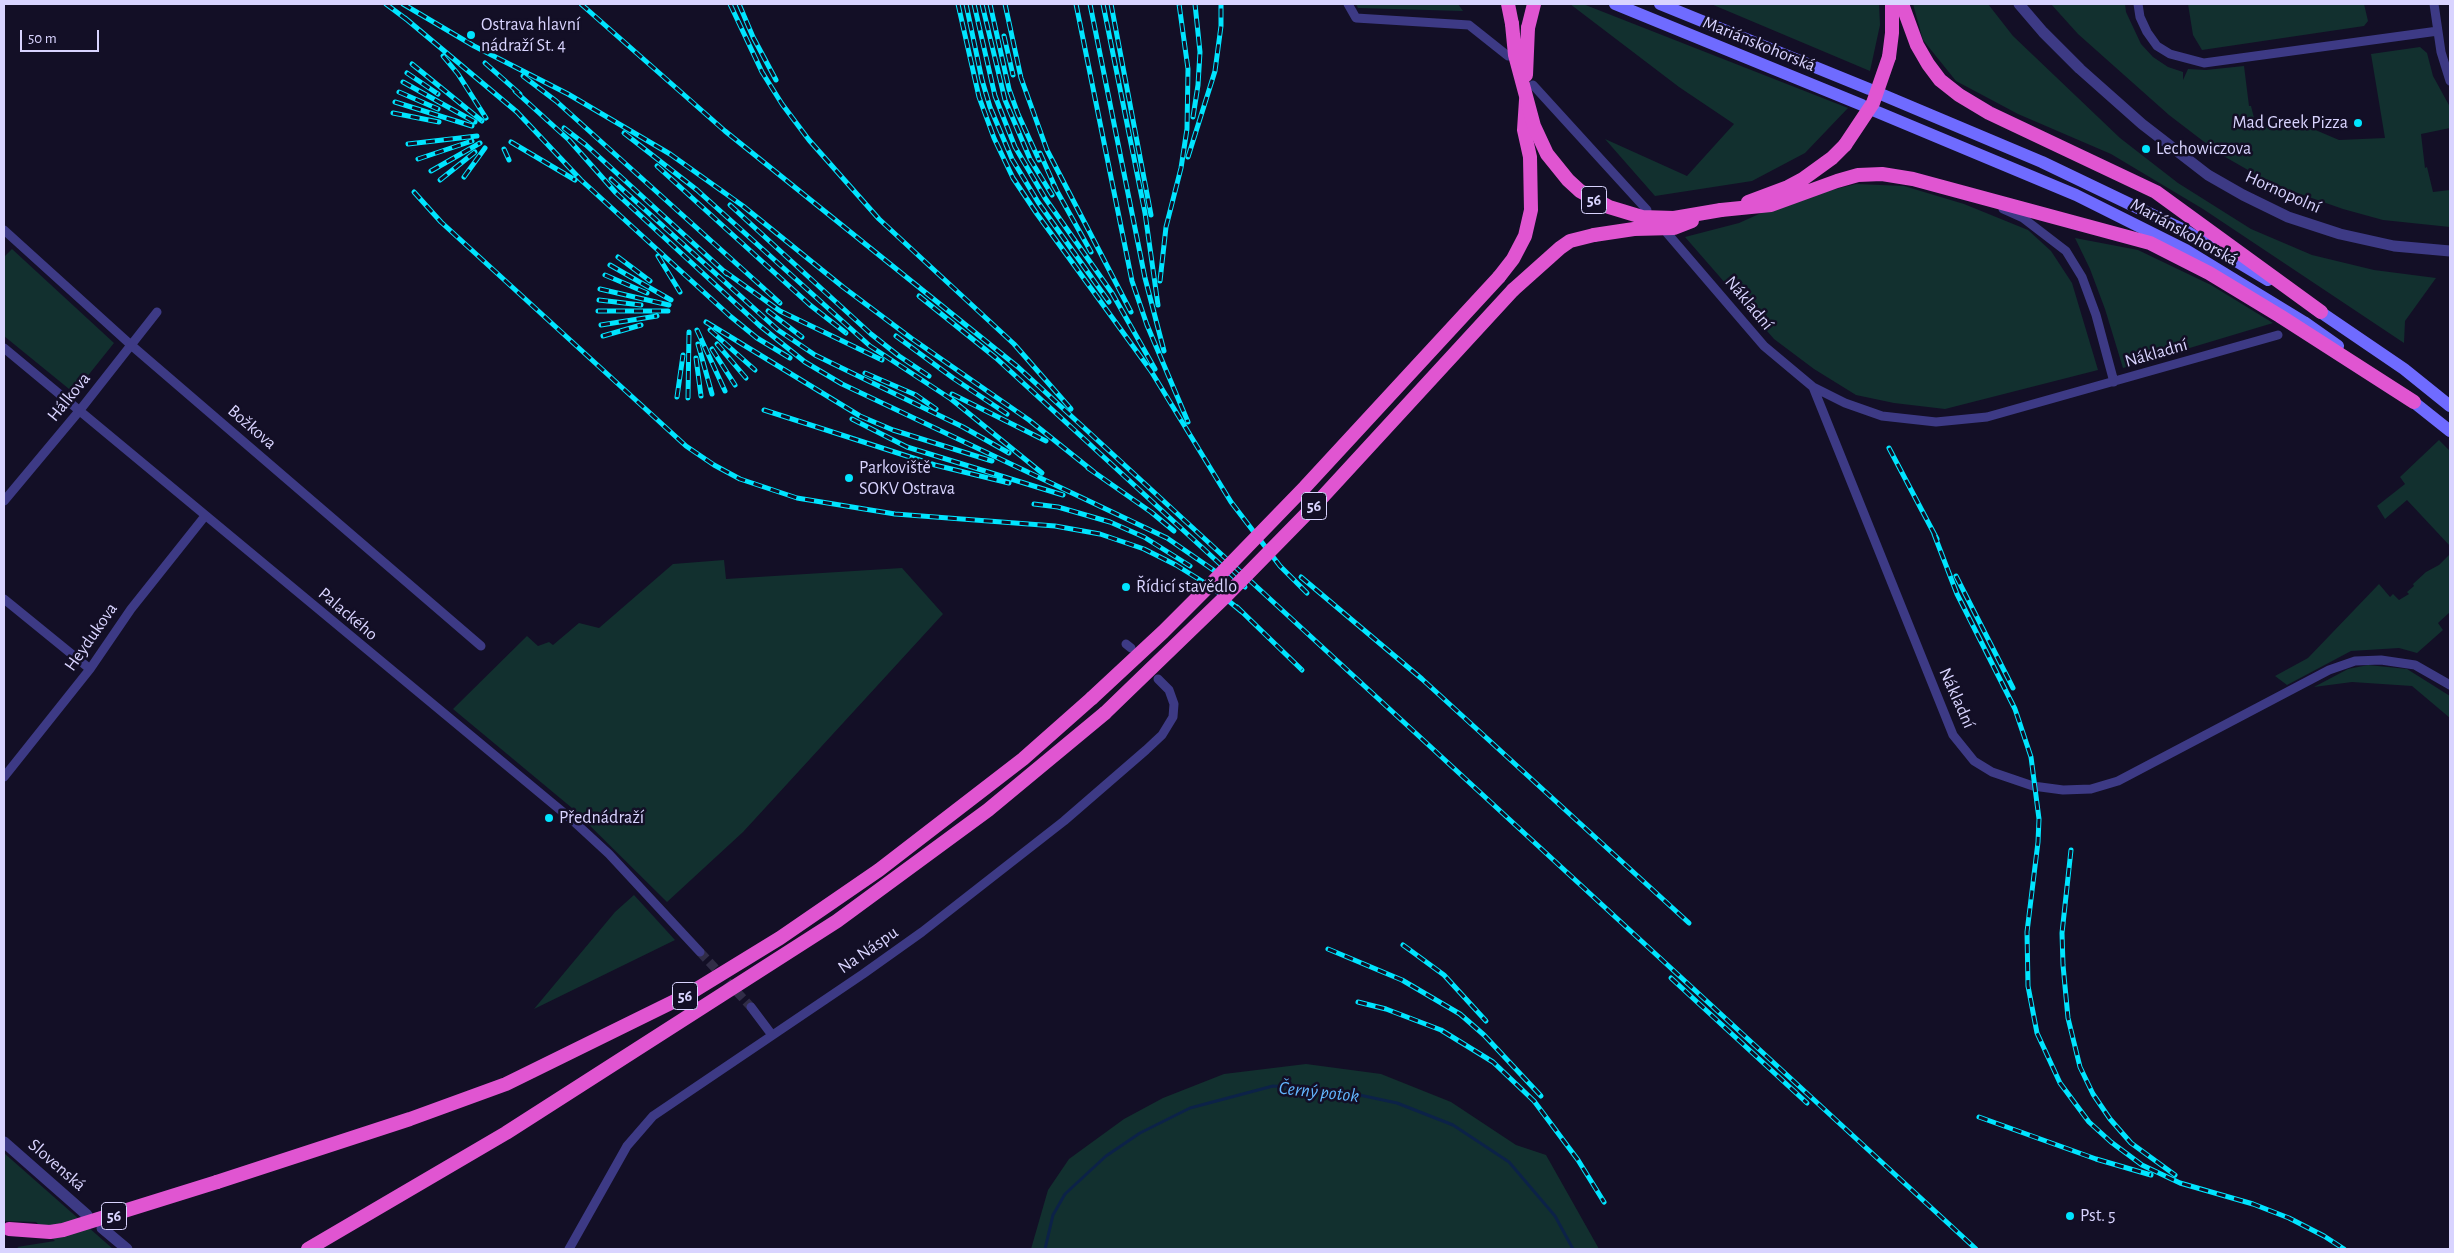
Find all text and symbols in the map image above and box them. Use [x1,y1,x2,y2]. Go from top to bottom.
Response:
street label: Mariánskohorská [1699,12,1819,76]
place label: Ostrava hlavní nádraží St. 4 [481,14,580,56]
scale bar [22,20,101,52]
marker: Ostrava hlavní nádraží St. 4 [465,29,477,41]
text: 50 m [28,31,57,46]
place label: Mad Greek Pizza [2233,112,2348,134]
marker: Mad Greek Pizza [2352,117,2364,129]
place label: Lechowiczova [2156,138,2251,160]
marker: Lechowiczova [2140,143,2152,155]
street label: Hornopolní [2242,166,2324,218]
road number: 56 [1582,186,1606,214]
street label: Mariánskohorská [2126,194,2242,270]
street label: Nákladní [1720,271,1778,335]
street label: Nákladní [2122,334,2190,372]
street label: Hálkova [43,368,95,426]
street label: Božkova [223,400,281,454]
place label: Parkoviště SOKV Ostrava [859,457,955,499]
marker: Parkoviště SOKV Ostrava [843,472,855,484]
road number: 56 [1302,492,1326,520]
place label: Řídicí stavědlo [1136,576,1237,598]
marker: Řídicí stavědlo [1120,581,1132,593]
street label: Palackého [314,583,382,645]
street label: Heydukova [60,599,122,675]
street label: Nákladní [1934,664,1980,732]
place label: Přednádraží [559,807,644,829]
marker: Přednádraží [543,812,555,824]
street label: Na Náspu [834,922,902,978]
road number: 56 [672,982,698,1009]
water label: Černý potok [1278,1076,1360,1108]
street label: Slovenská [24,1134,90,1196]
road number: 56 [102,1202,126,1230]
place label: Pst. 5 [2080,1205,2116,1227]
marker: Pst. 5 [2064,1210,2076,1222]

